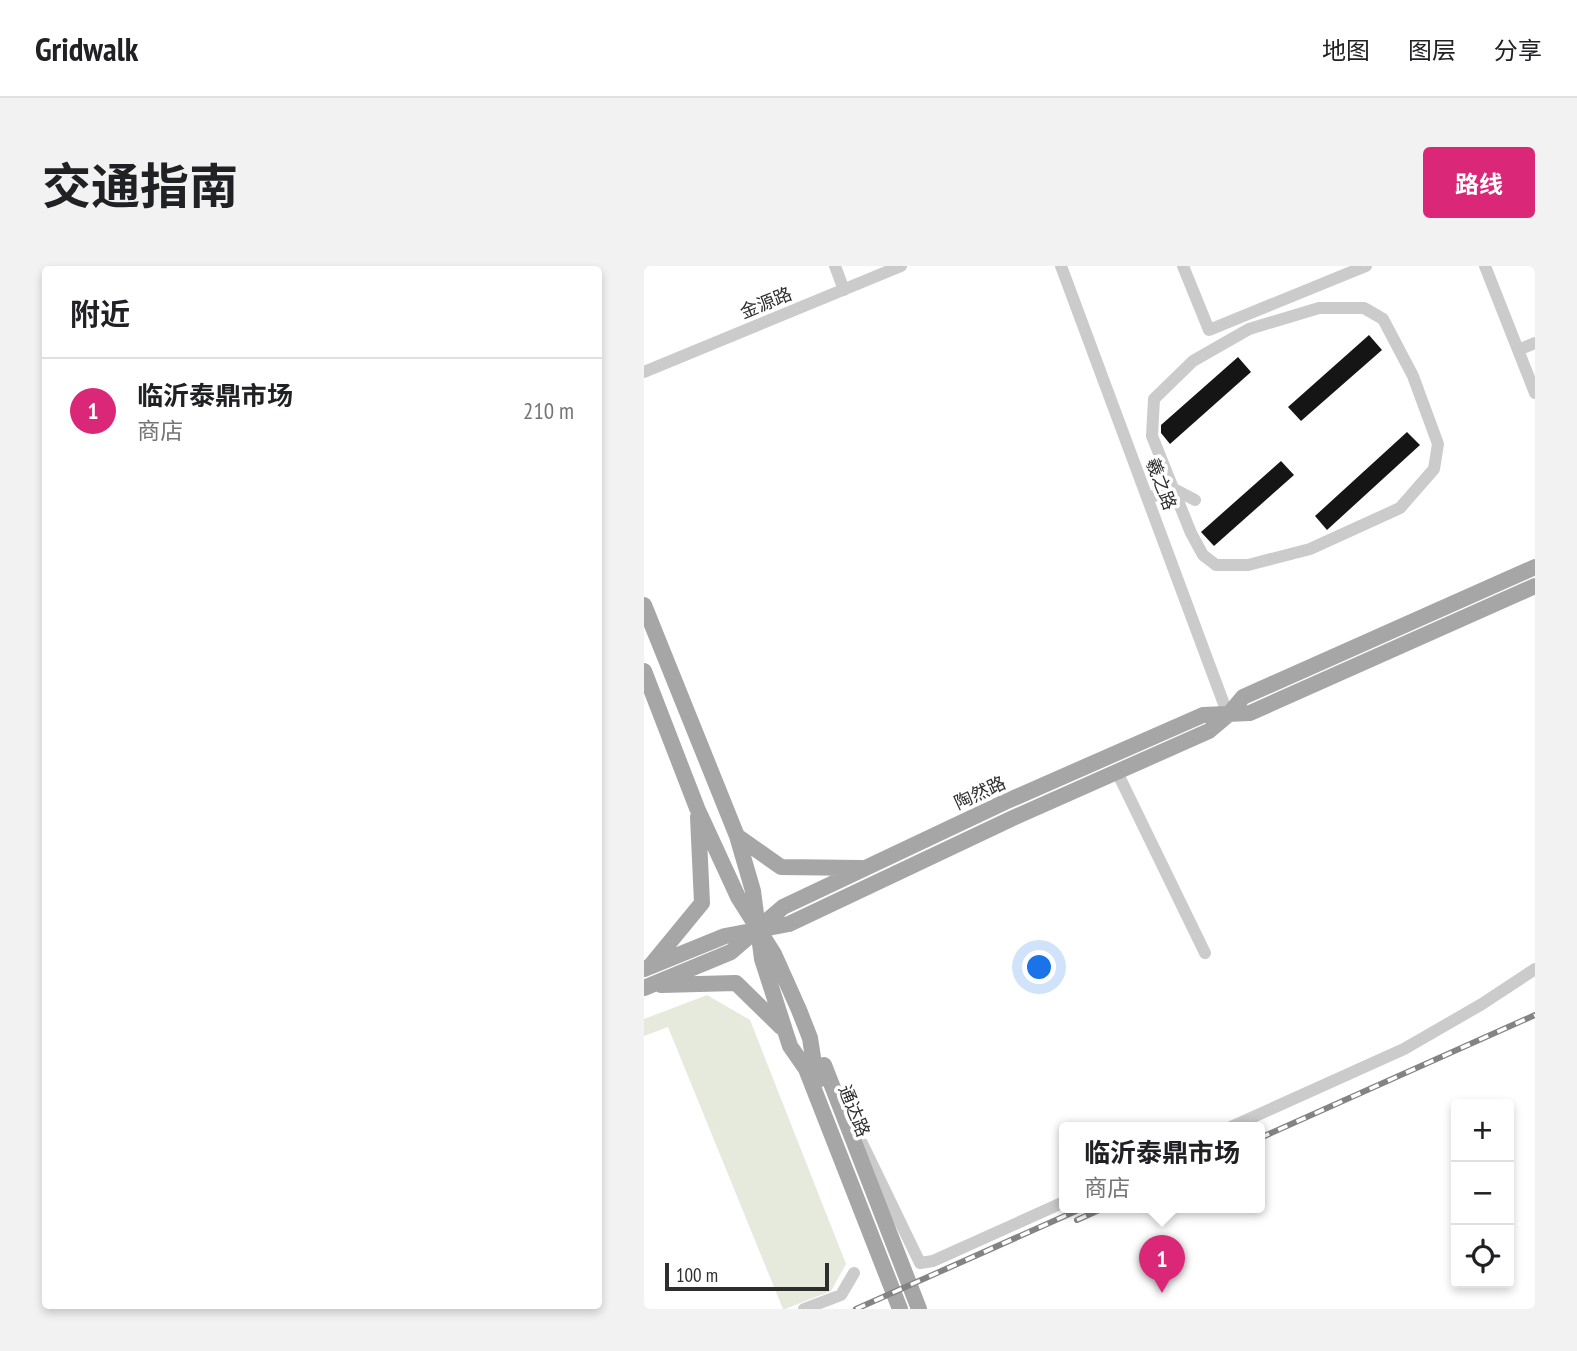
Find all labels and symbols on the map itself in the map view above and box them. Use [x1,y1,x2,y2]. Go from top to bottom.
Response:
street label: 金源路 [736,282,795,323]
street label: 羲之路 [1141,454,1182,513]
street label: 陶然路 [950,771,1009,814]
your location [1022,950,1056,984]
street label: 通达路 [834,1081,875,1140]
pin: 1 [1139,1235,1185,1293]
scale bar [665,1260,830,1292]

